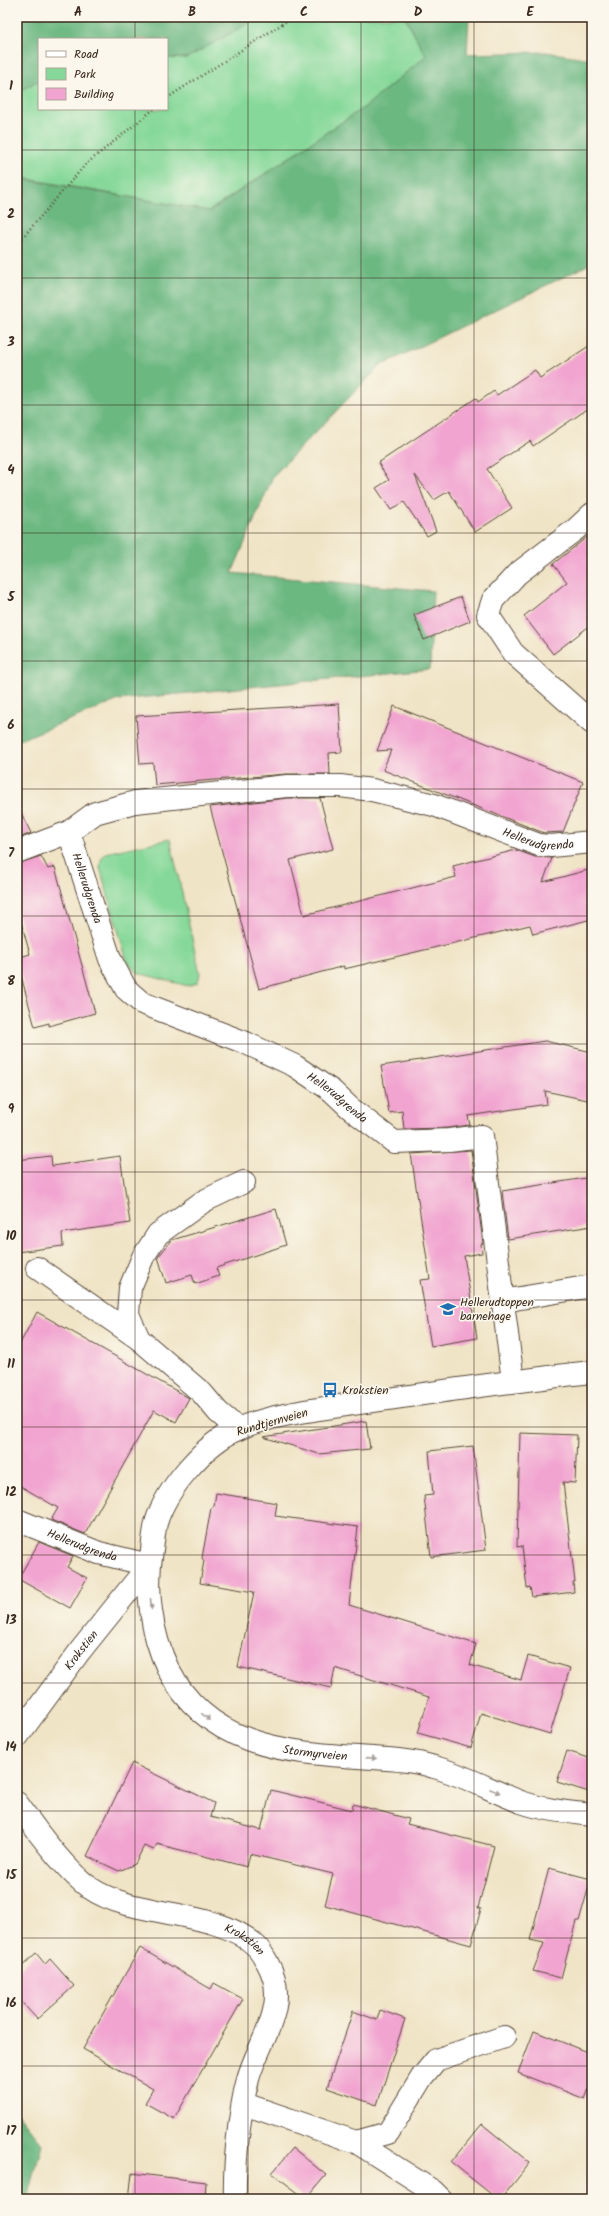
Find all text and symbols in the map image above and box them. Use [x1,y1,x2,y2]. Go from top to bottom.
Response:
text: A [74,2,82,23]
text: B [188,2,196,23]
text: C [300,2,308,23]
text: D [414,2,423,23]
text: E [526,2,534,23]
legend [38,38,168,110]
text: Road [74,45,99,64]
text: Park [74,65,96,84]
text: 1 [9,76,13,97]
text: Building [74,85,114,104]
text: 2 [7,204,15,225]
text: 3 [6,332,15,353]
text: 4 [7,460,15,481]
text: 5 [7,587,16,608]
text: 6 [7,715,15,736]
street label: Hellerudgrenda [499,823,575,856]
text: 7 [8,843,15,864]
street label: Hellerudgrenda [66,850,107,927]
text: 8 [7,971,15,992]
street label: Hellerudgrenda [303,1067,372,1128]
text: 9 [8,1099,15,1120]
text: 10 [6,1226,17,1247]
place label: Hellerudtoppen barnehage [460,1293,534,1326]
school or university icon: Hellerudtoppen barnehage [439,1300,457,1318]
text: 11 [7,1354,15,1375]
bus stop icon: Krokstien [321,1381,339,1399]
place label: Krokstien [342,1381,389,1400]
street label: Rundtjernveien [234,1403,310,1442]
text: 12 [5,1482,17,1503]
street label: Hellerudgrenda [44,1524,119,1567]
one-way arrow [148,1598,155,1610]
text: 13 [5,1610,17,1631]
street label: Krokstien [60,1626,103,1675]
one-way arrow [201,1713,212,1721]
text: 14 [5,1737,17,1758]
street label: Stormyrveien [281,1740,348,1766]
one-way arrow [365,1754,377,1761]
one-way arrow [490,1788,501,1794]
text: 15 [6,1865,18,1886]
street label: Krokstien [221,1919,270,1959]
text: 16 [6,1993,16,2014]
text: 17 [6,2121,17,2142]

